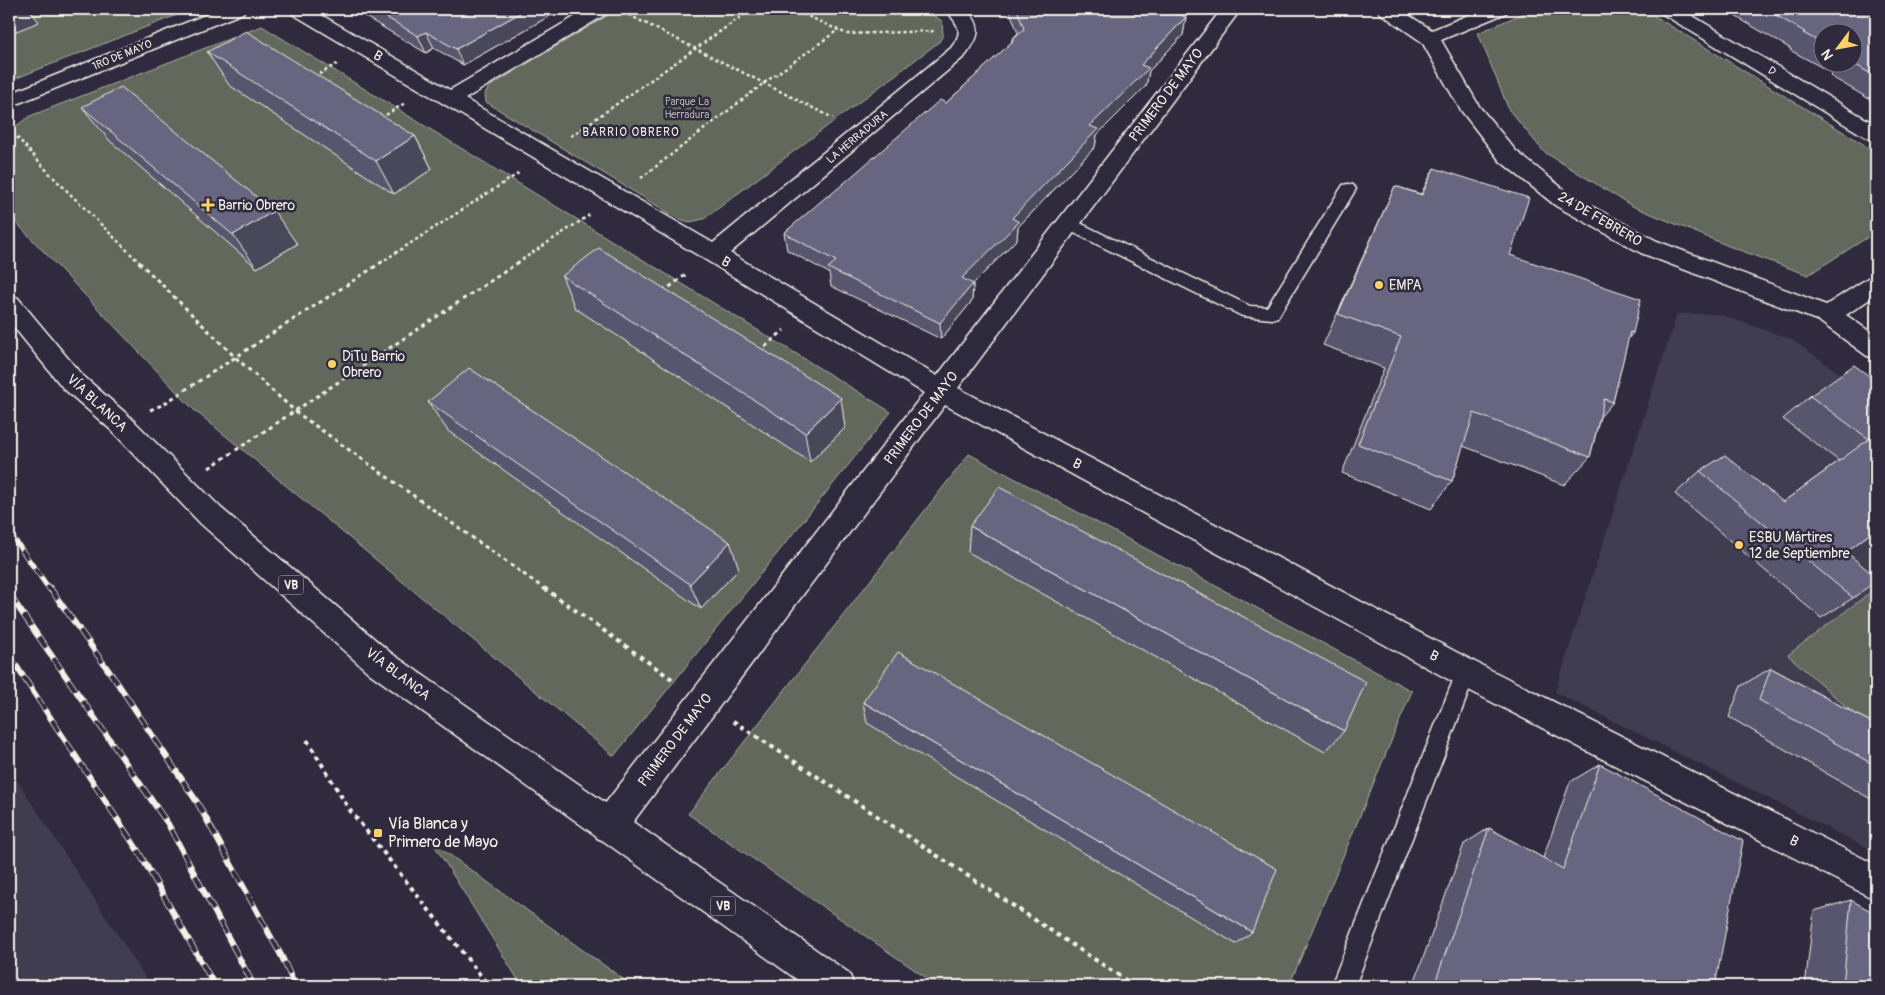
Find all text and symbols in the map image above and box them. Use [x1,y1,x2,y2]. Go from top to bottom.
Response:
north arrow [1812,22,1862,72]
street label: 1RO DE MAYO [90,37,154,73]
street label: PRIMERO DE MAYO [1125,45,1207,145]
text: N [1818,46,1837,63]
street label: B [370,47,386,65]
street label: D [1766,64,1778,78]
park label: Parque La Herradura [665,95,709,121]
street label: LA HERRADURA [824,108,890,166]
district label: BARRIO OBRERO [582,125,680,140]
street label: 24 DE FEBRERO [1555,188,1645,250]
place label: Barrio Obrero [218,197,296,214]
marker: Barrio Obrero [202,199,214,211]
street label: B [718,253,734,271]
place label: EMPA [1389,277,1422,294]
marker: EMPA [1373,279,1385,291]
place label: DiTu Barrio Obrero [342,348,406,381]
marker: DiTu Barrio Obrero [326,358,338,370]
street label: PRIMERO DE MAYO [880,368,962,468]
street label: VÍA BLANCA [63,370,131,435]
street label: B [1070,455,1085,473]
place label: ESBU Mártires 12 de Septiembre [1749,529,1850,562]
marker: ESBU Mártires 12 de Septiembre [1733,539,1745,551]
road number: VB [278,576,304,594]
street label: VÍA BLANCA [362,643,434,704]
street label: B [1427,647,1442,665]
street label: PRIMERO DE MAYO [634,690,716,790]
place label: Vía Blanca y Primero de Mayo [388,814,498,852]
marker: Vía Blanca y Primero de Mayo [372,827,384,839]
street label: B [1787,832,1801,850]
road number: VB [710,896,736,916]

